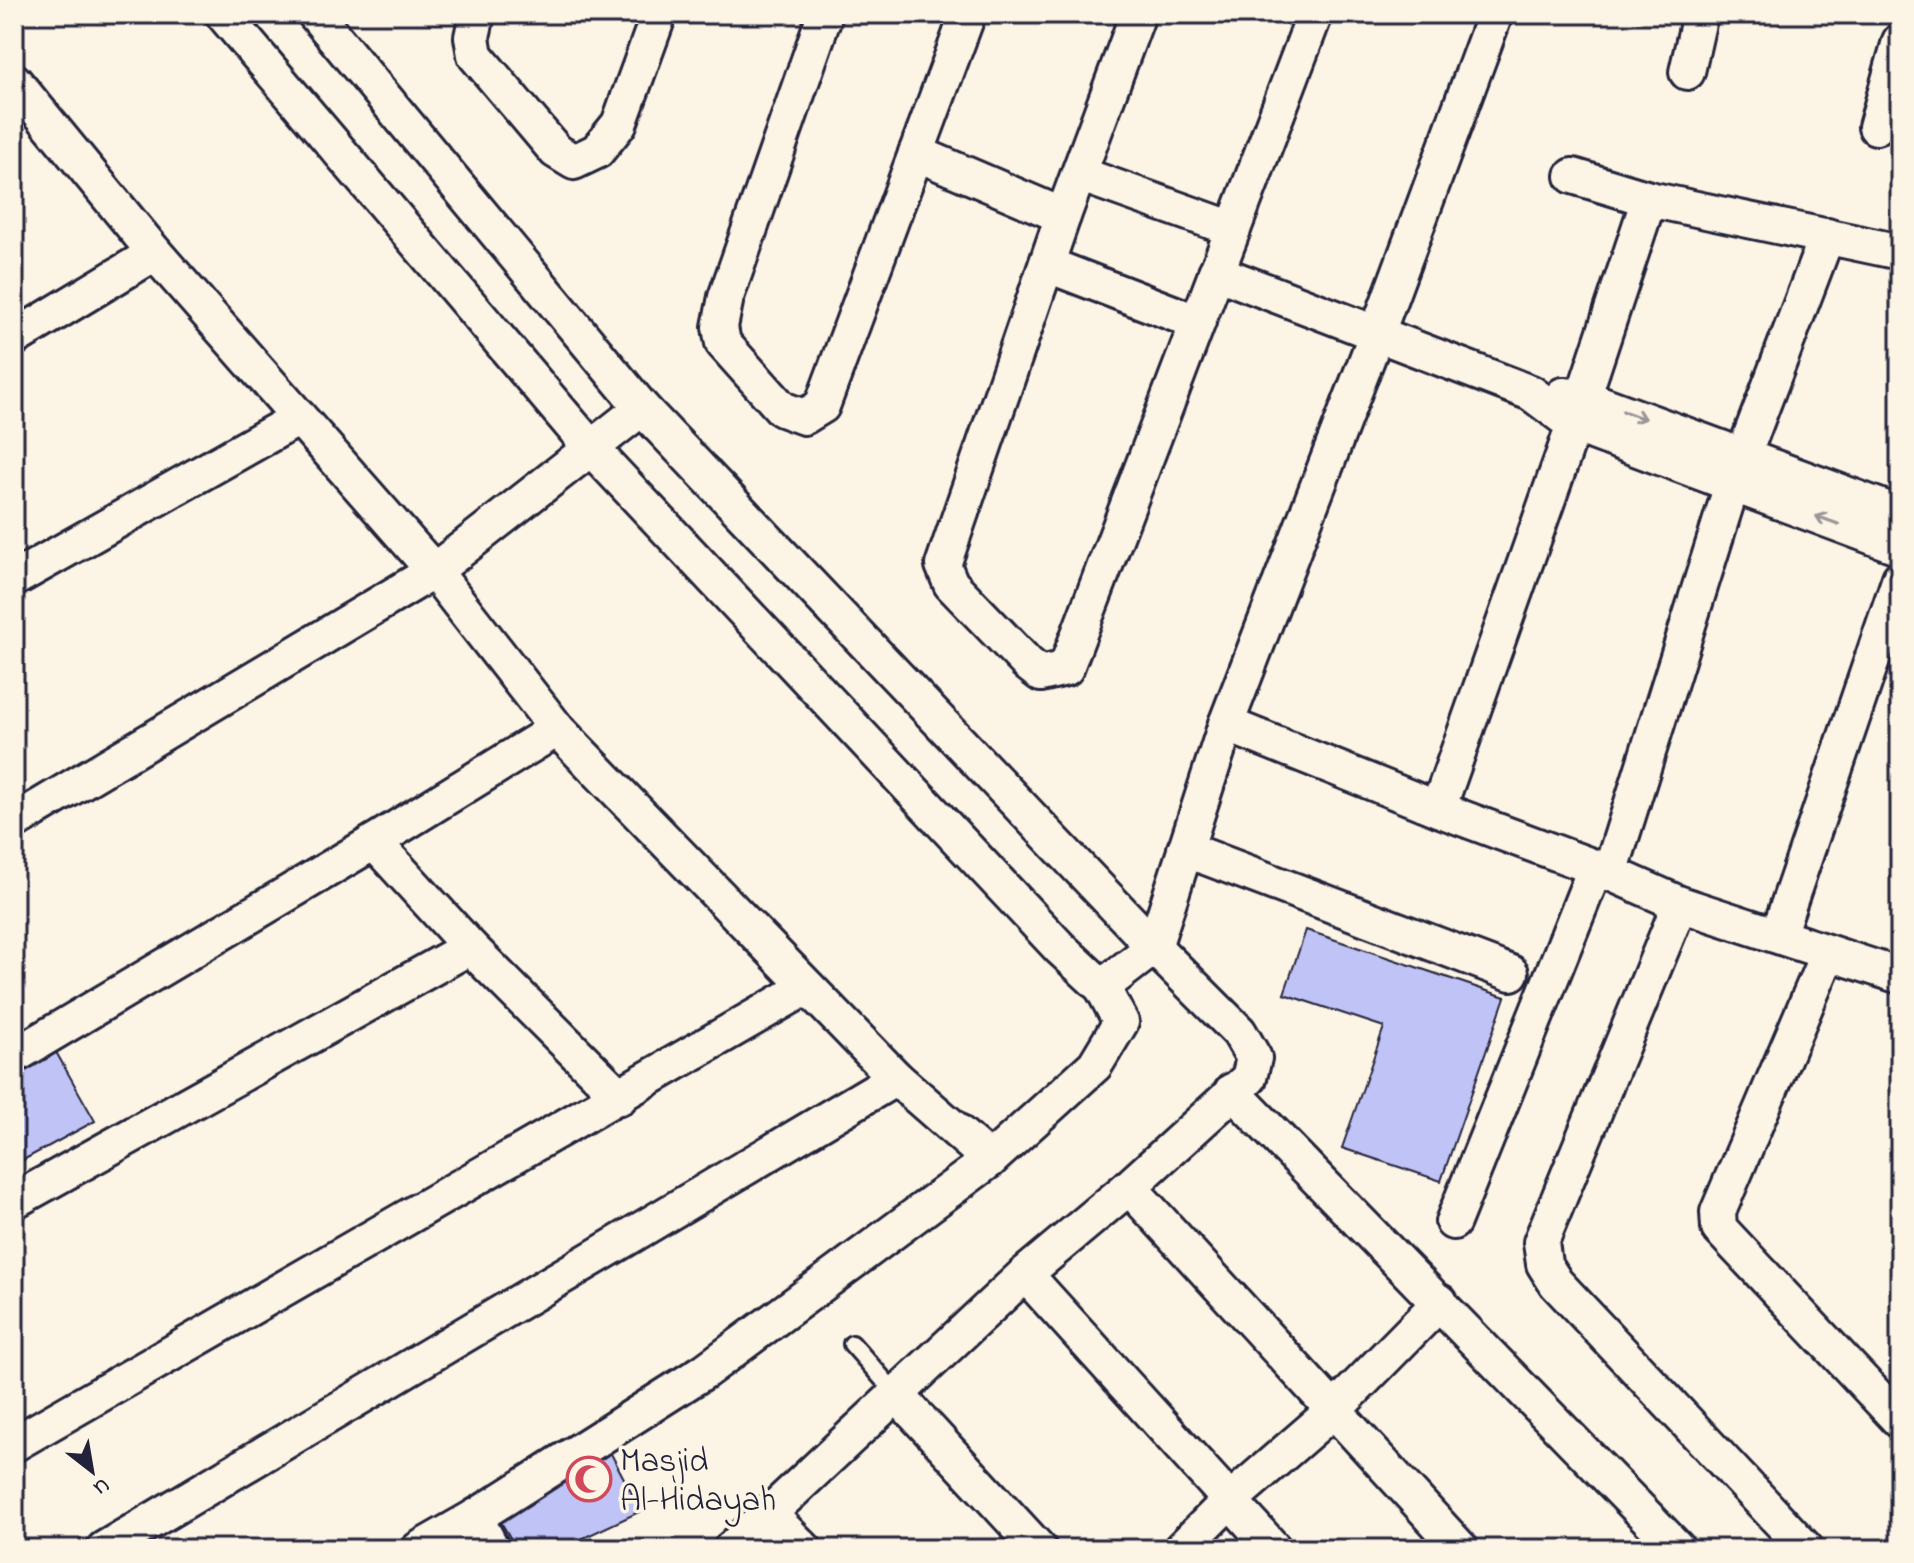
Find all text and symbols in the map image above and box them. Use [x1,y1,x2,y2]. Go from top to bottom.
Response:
one-way arrow [1621,409,1646,424]
one-way arrow [1815,512,1840,526]
north arrow [52,1431,132,1511]
place label: Masjid Al-Hidayah [620,1438,776,1527]
mosque icon: Masjid Al-Hidayah [565,1455,613,1503]
text: U [86,1468,115,1503]

